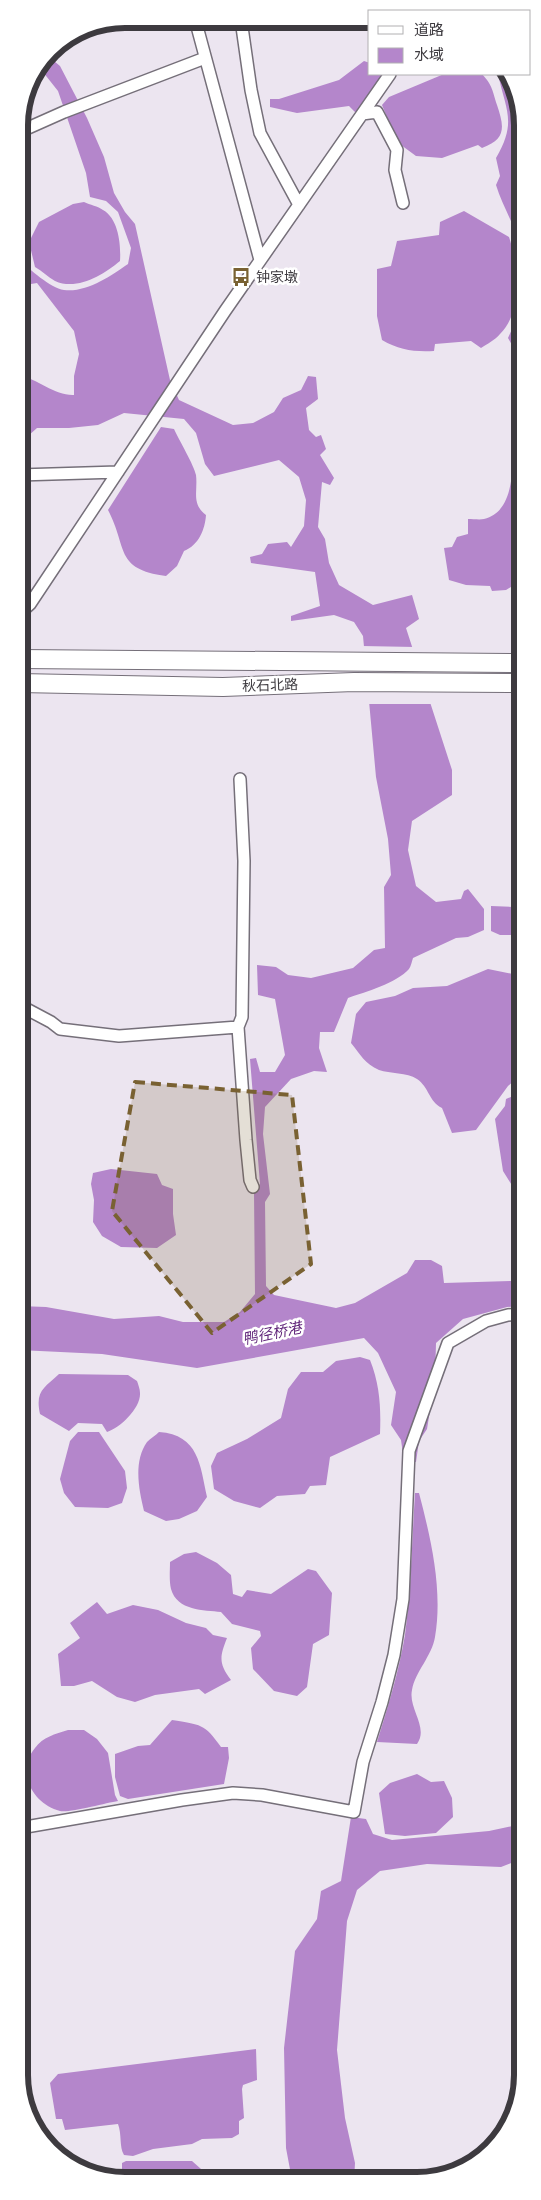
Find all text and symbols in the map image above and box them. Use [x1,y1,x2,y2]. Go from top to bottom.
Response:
legend [368,10,531,75]
text: 道路 [414,20,444,39]
text: 水域 [414,45,444,64]
bus stop icon: 钟家墩 [230,266,252,288]
place label: 钟家墩 [256,268,298,286]
street label: 秋石北路 [242,675,298,695]
water label: 鸭径桥港 [241,1317,305,1349]

